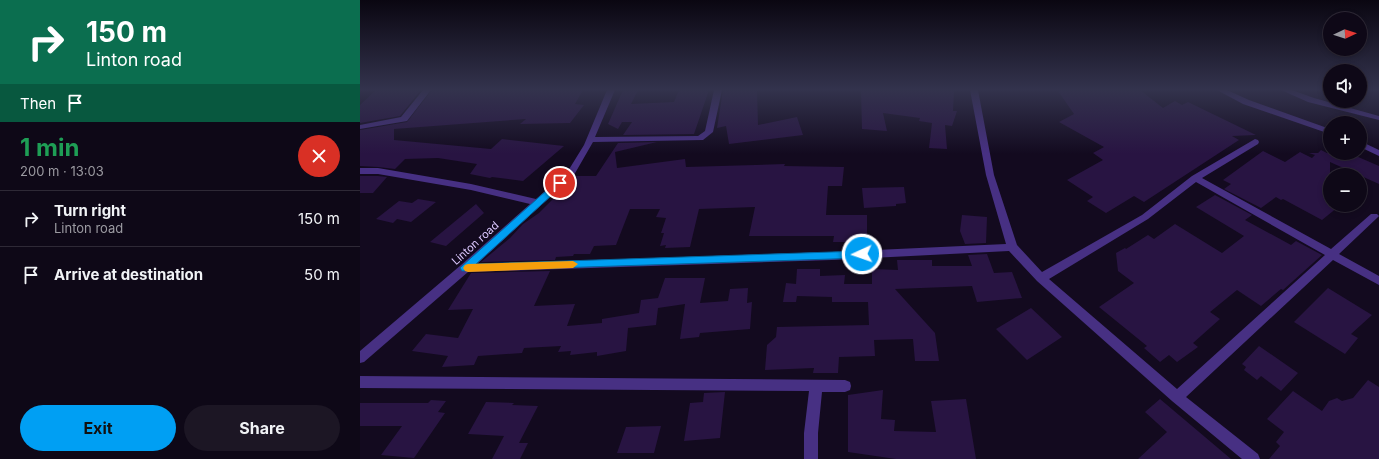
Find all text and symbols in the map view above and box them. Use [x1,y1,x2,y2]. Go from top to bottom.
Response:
north arrow [1323,12,1367,56]
map controls [1323,12,1367,212]
text: 150 m [86,15,167,49]
icon: right [20,16,72,68]
text: Linton road [86,49,182,70]
button: sound [1323,64,1367,108]
icon: arrive [64,92,86,114]
text: Then [20,94,56,113]
button: + [1323,116,1367,160]
text: 1 min [20,133,79,162]
button: close [298,135,340,177]
text: 200 m · 13:03 [20,163,104,179]
pin [543,166,577,200]
button: − [1323,168,1367,212]
icon: arrive [549,172,571,194]
text: Turn right [54,201,126,220]
icon: right [20,208,42,230]
text: 150 m [298,209,340,228]
street label: Linton road [449,218,501,268]
text: Linton road [54,220,123,236]
position arrow [841,233,883,275]
icon: arrive [20,264,42,286]
text: Arrive at destination [54,265,203,284]
text: 50 m [304,265,340,284]
button: Exit [20,405,176,451]
button: Share [184,405,340,451]

